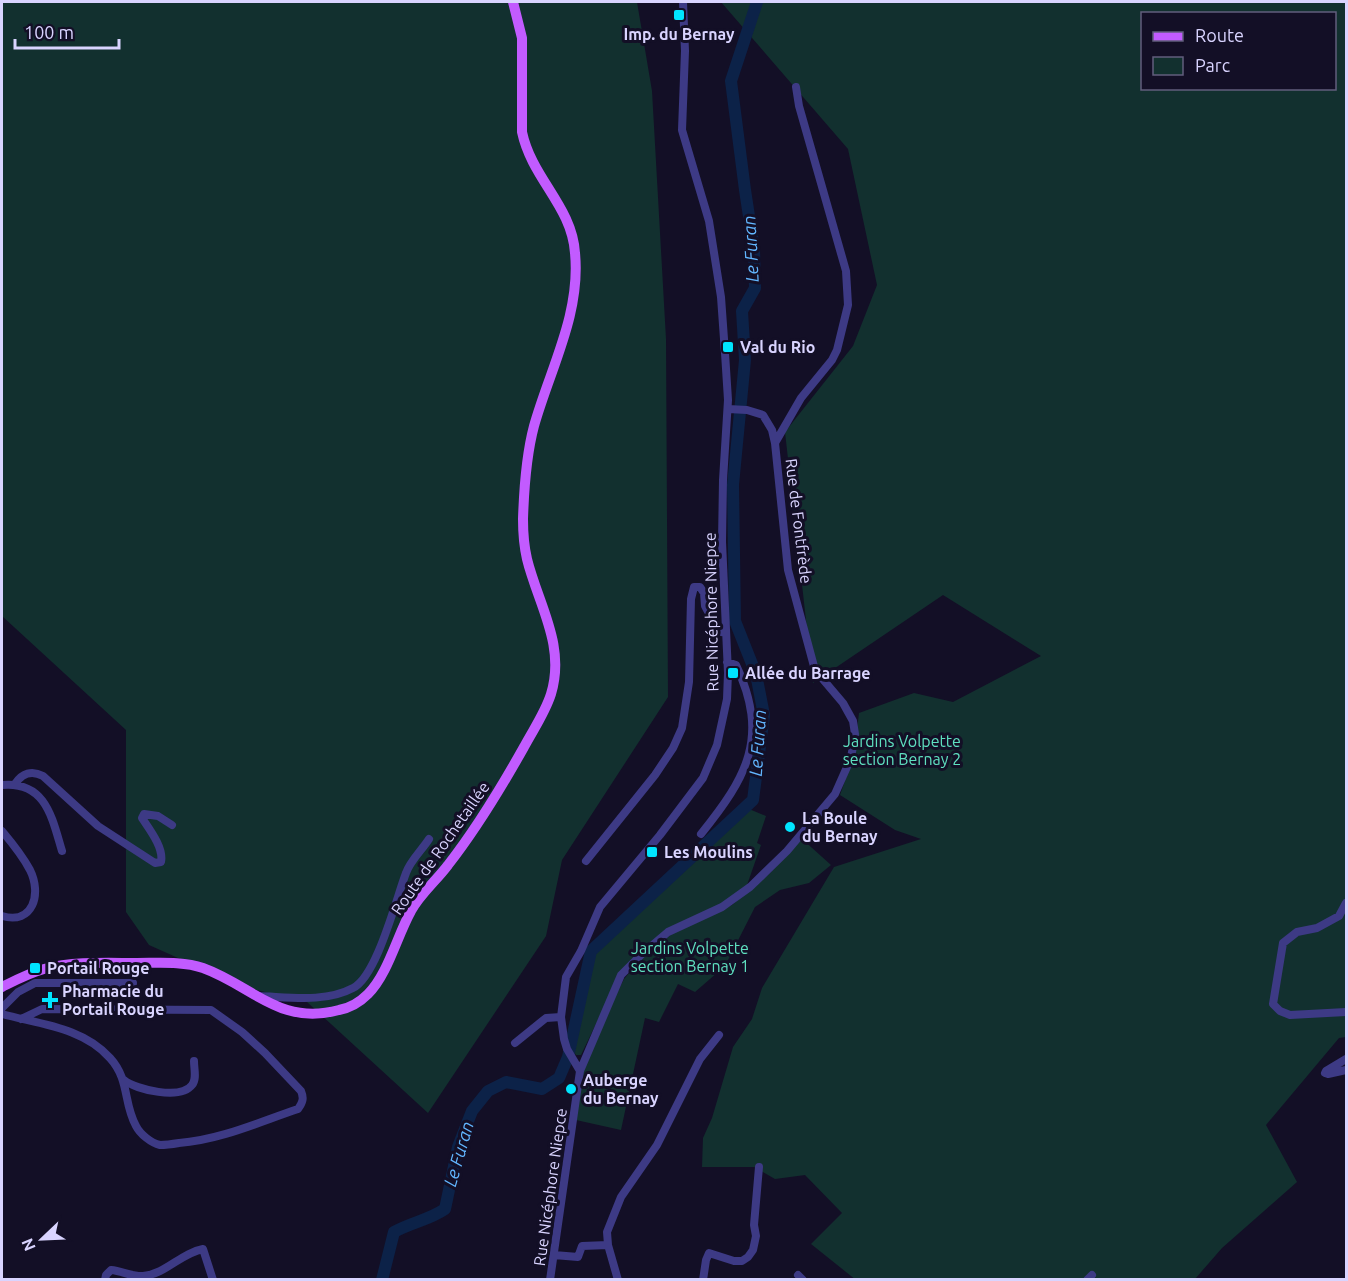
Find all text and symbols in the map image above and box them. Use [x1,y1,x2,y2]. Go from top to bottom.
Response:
marker: Imp. du Bernay [672,8,686,22]
scale bar [15,12,118,50]
legend [1141,12,1336,90]
text: 100 m [24,22,74,42]
place label: Imp. du Bernay [623,25,735,43]
text: Route [1195,25,1244,45]
text: Parc [1195,55,1230,75]
water label: Le Furan [738,215,762,283]
place label: Val du Rio [740,338,815,356]
marker: Val du Rio [721,340,735,354]
street label: Rue de Fontfrède [782,457,816,585]
street label: Rue Nicéphore Niepce [701,532,721,692]
place label: Allée du Barrage [745,664,871,682]
marker: Allée du Barrage [726,666,740,680]
water label: Le Furan [745,709,769,777]
park label: Jardins Volpette section Bernay 2 [843,732,961,768]
street label: Route de Rochetaillée [387,778,493,918]
place label: La Boule du Bernay [802,809,878,845]
marker: La Boule du Bernay [783,820,797,834]
place label: Les Moulins [664,843,753,861]
marker: Les Moulins [645,845,659,859]
park label: Jardins Volpette section Bernay 1 [631,939,749,975]
place label: Portail Rouge [47,959,149,977]
marker: Portail Rouge [28,961,42,975]
place label: Pharmacie du Portail Rouge [62,982,164,1018]
marker: Pharmacie du Portail Rouge [43,993,57,1007]
place label: Auberge du Bernay [583,1071,659,1107]
marker: Auberge du Bernay [564,1082,578,1096]
street label: Rue Nicéphore Niepce [530,1107,570,1267]
water label: Le Furan [439,1119,477,1189]
north arrow [12,1209,72,1269]
text: N [18,1236,39,1254]

